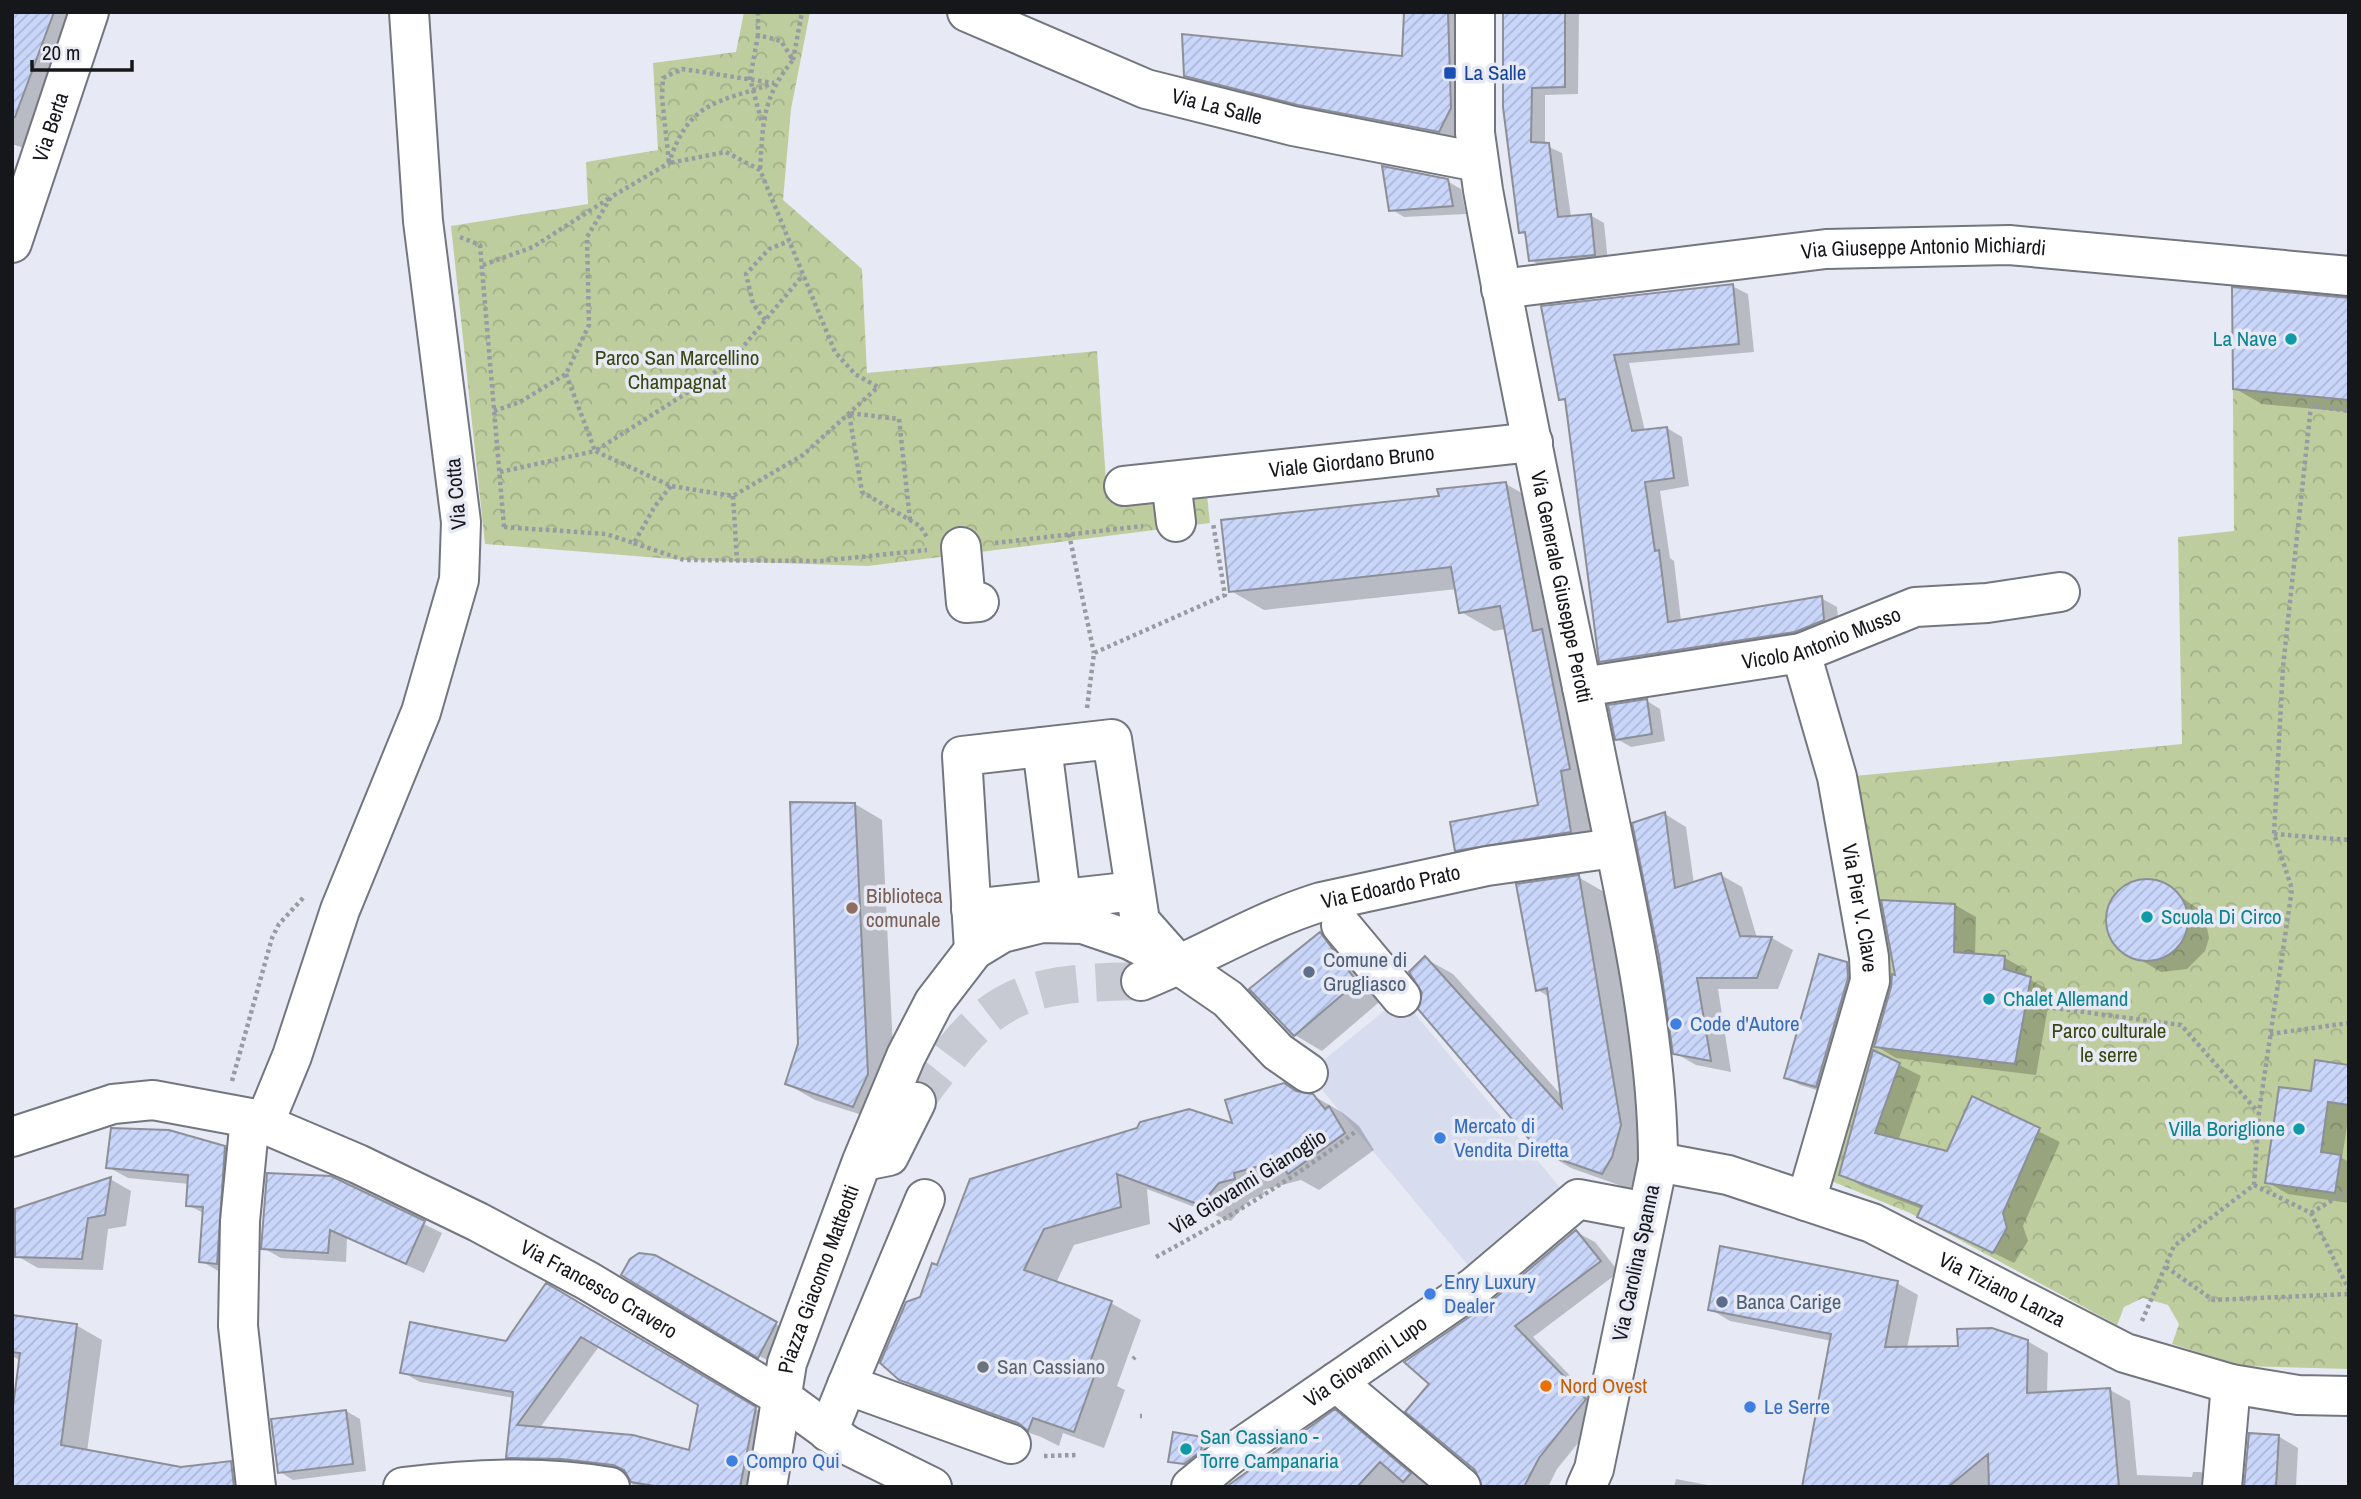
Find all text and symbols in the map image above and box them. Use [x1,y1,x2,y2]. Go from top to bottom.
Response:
scale bar [32,28,131,72]
text: 20 m [42,38,80,67]
place label: La Salle [1464,58,1526,87]
marker: La Salle [1442,65,1458,81]
street label: Via La Salle [1169,81,1266,132]
street label: Via Berta [25,88,75,166]
street label: Via Giuseppe Antonio Michiardi [1799,230,2047,266]
place label: La Nave [2213,324,2277,353]
marker: La Nave [2283,331,2299,347]
park label: Parco San Marcellino Champagnat [595,343,759,396]
street label: Viale Giordano Bruno [1267,438,1436,484]
street label: Via Cotta [438,457,473,531]
street label: Via Generale Giuseppe Perotti [1524,468,1600,705]
street label: Vicolo Antonio Musso [1740,599,1905,676]
street label: Via Pier V. Clave [1835,841,1885,973]
street label: Via Edoardo Prato [1318,857,1463,916]
place label: Biblioteca comunale [866,881,943,934]
marker: Biblioteca comunale [844,900,860,916]
place label: Scuola Di Circo [2161,902,2282,931]
marker: Scuola Di Circo [2139,909,2155,925]
place label: Comune di Grugliasco [1323,945,1407,998]
marker: Comune di Grugliasco [1301,964,1317,980]
place label: Chalet Allemand [2003,984,2128,1013]
marker: Chalet Allemand [1981,991,1997,1007]
place label: Code d'Autore [1690,1009,1800,1038]
marker: Code d'Autore [1668,1016,1684,1032]
park label: Parco culturale le serre [2052,1016,2166,1069]
place label: Mercato di Vendita Diretta [1454,1111,1569,1164]
place label: Villa Boriglione [2169,1114,2285,1143]
marker: Villa Boriglione [2291,1121,2307,1137]
street label: Via Giovanni Gianoglio [1164,1122,1332,1241]
marker: Mercato di Vendita Diretta [1432,1130,1448,1146]
street label: Piazza Giacomo Matteotti [771,1181,866,1375]
street label: Via Carolina Spanna [1605,1181,1666,1344]
street label: Via Francesco Cravero [515,1232,683,1345]
street label: Via Tiziano Lanza [1934,1245,2071,1334]
place label: Enry Luxury Dealer [1444,1267,1536,1320]
marker: Enry Luxury Dealer [1422,1286,1438,1302]
place label: Banca Carige [1736,1287,1841,1316]
marker: Banca Carige [1714,1294,1730,1310]
street label: Via Giovanni Lupo [1298,1309,1433,1414]
place label: San Cassiano [997,1352,1105,1381]
marker: San Cassiano [975,1359,991,1375]
place label: Nord Ovest [1560,1371,1647,1400]
marker: Nord Ovest [1538,1378,1554,1394]
place label: Le Serre [1764,1392,1830,1421]
marker: Le Serre [1742,1399,1758,1415]
place label: San Cassiano - Torre Campanaria [1200,1422,1339,1475]
marker: San Cassiano - Torre Campanaria [1178,1441,1194,1457]
place label: Compro Qui [746,1446,840,1475]
marker: Compro Qui [724,1453,740,1469]

